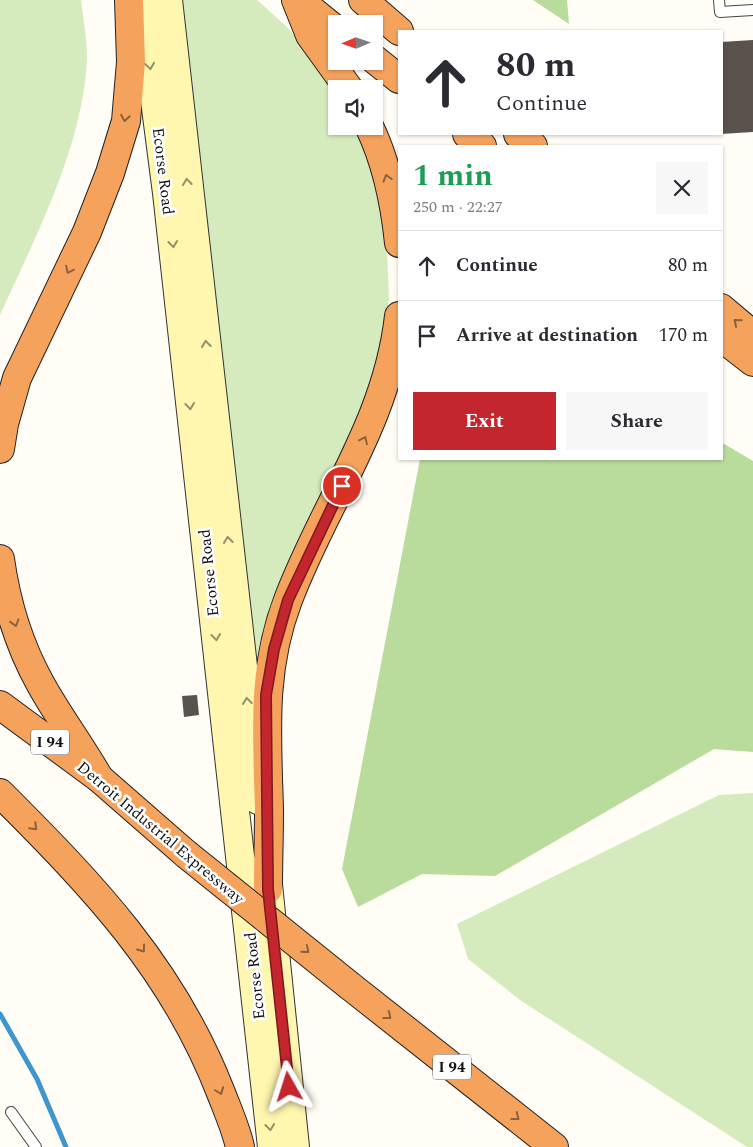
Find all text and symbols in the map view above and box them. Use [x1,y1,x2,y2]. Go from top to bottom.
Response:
north arrow [328,15,382,70]
map controls [328,15,383,135]
text: 80 m [496,39,576,92]
icon: ahead [413,50,478,115]
one-way arrow [144,62,155,70]
button: sound [328,80,383,135]
text: Continue [496,87,587,120]
one-way arrow [121,114,131,123]
street label: Ecorse Road [146,126,180,216]
text: 1 min [413,153,493,199]
button: close [656,162,708,214]
one-way arrow [382,174,392,182]
one-way arrow [182,178,193,186]
text: 250 m · 22:27 [413,195,503,219]
one-way arrow [167,241,178,249]
text: Continue [456,251,538,280]
text: 80 m [668,251,708,280]
icon: ahead [413,252,441,280]
one-way arrow [64,265,75,274]
one-way arrow [734,319,743,328]
text: Arrive at destination [456,321,638,350]
text: 170 m [658,321,708,350]
icon: arrive [413,322,441,350]
one-way arrow [201,339,212,347]
button: Exit [413,392,556,450]
button: Share [566,392,708,450]
one-way arrow [184,402,195,410]
one-way arrow [358,436,368,445]
pin [321,465,363,507]
icon: arrive [328,472,356,500]
street label: Ecorse Road [192,528,226,618]
one-way arrow [223,535,234,543]
one-way arrow [9,618,19,627]
one-way arrow [210,633,221,641]
one-way arrow [242,697,253,705]
road number: I 94 [31,730,69,754]
street label: Detroit Industrial Expressway [71,755,250,911]
one-way arrow [29,821,38,830]
street label: Ecorse Road [238,931,272,1021]
one-way arrow [136,943,144,952]
one-way arrow [300,945,309,954]
one-way arrow [382,1011,391,1019]
road number: I 94 [433,1054,471,1080]
position arrow [262,1060,314,1112]
one-way arrow [214,1086,224,1095]
one-way arrow [510,1111,519,1119]
one-way arrow [264,1123,275,1131]

